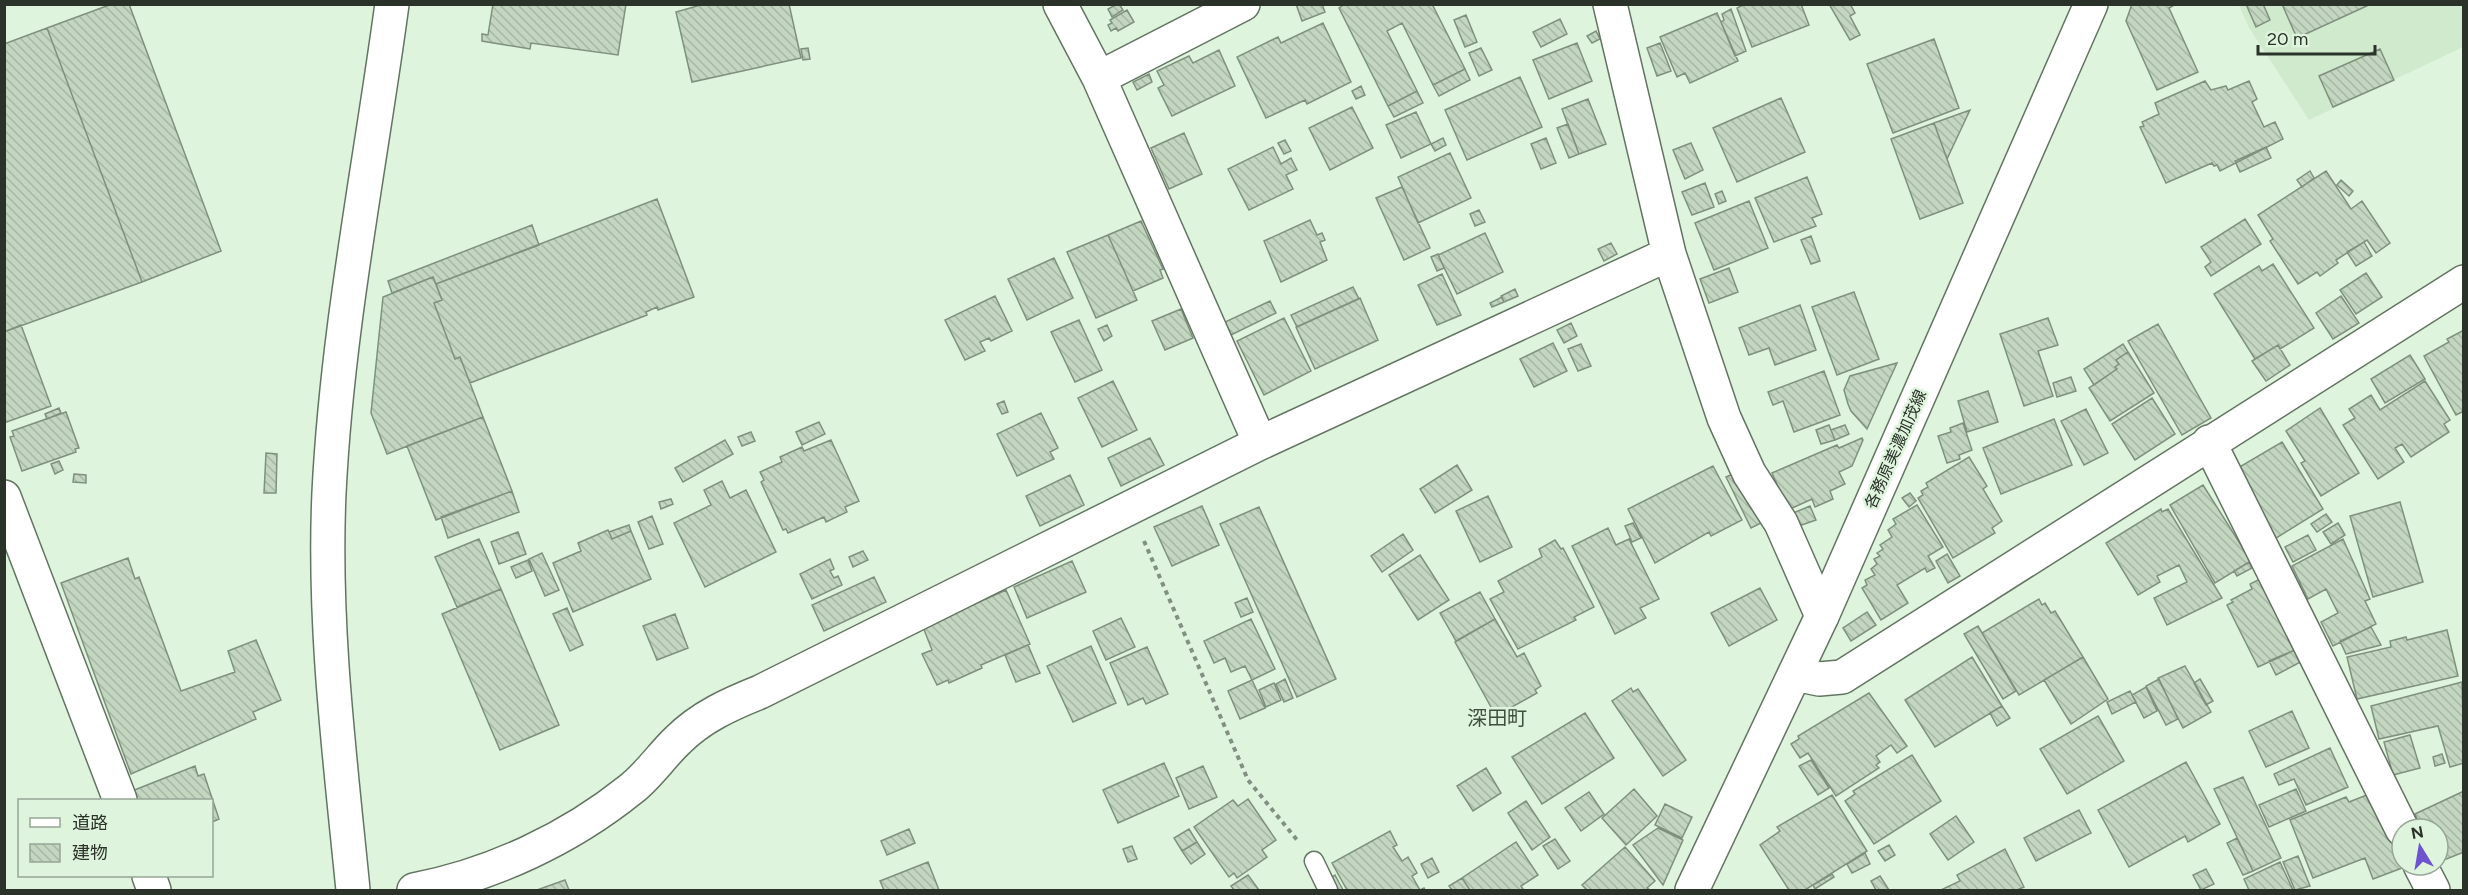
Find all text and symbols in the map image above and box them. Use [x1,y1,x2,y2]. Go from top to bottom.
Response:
scale bar [2258,18,2375,56]
text: 20 m [2267,28,2308,50]
street label: 各務原美濃加茂線 [1861,387,1930,512]
district label: 深田町 [1467,706,1527,730]
legend [18,799,213,877]
text: 道路 [72,812,108,834]
north arrow [2390,817,2450,877]
text: N [2409,822,2425,843]
text: 建物 [72,842,108,864]

